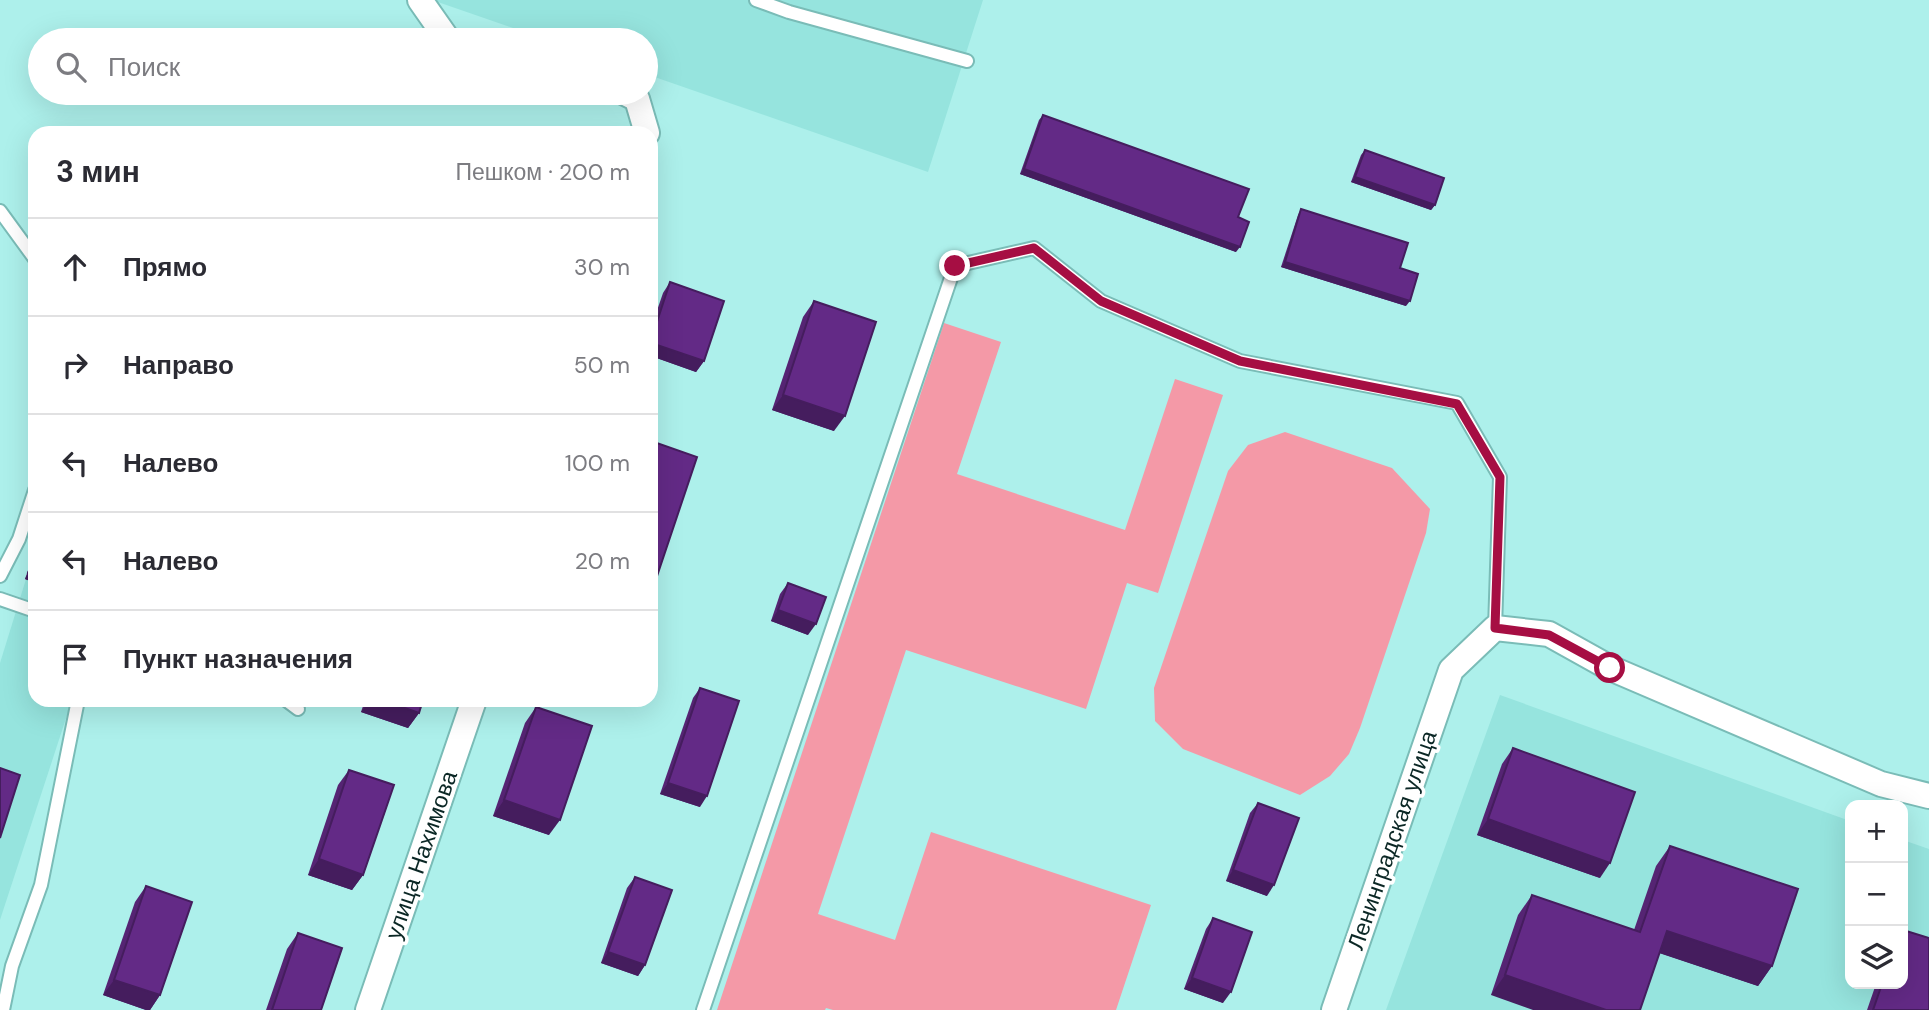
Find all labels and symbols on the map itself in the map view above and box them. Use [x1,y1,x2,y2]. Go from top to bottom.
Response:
route end [939,250,970,281]
route start [1594,652,1625,683]
street label: Ленинградская улица [1340,726,1444,954]
street label: улица Нахимова [378,767,464,943]

